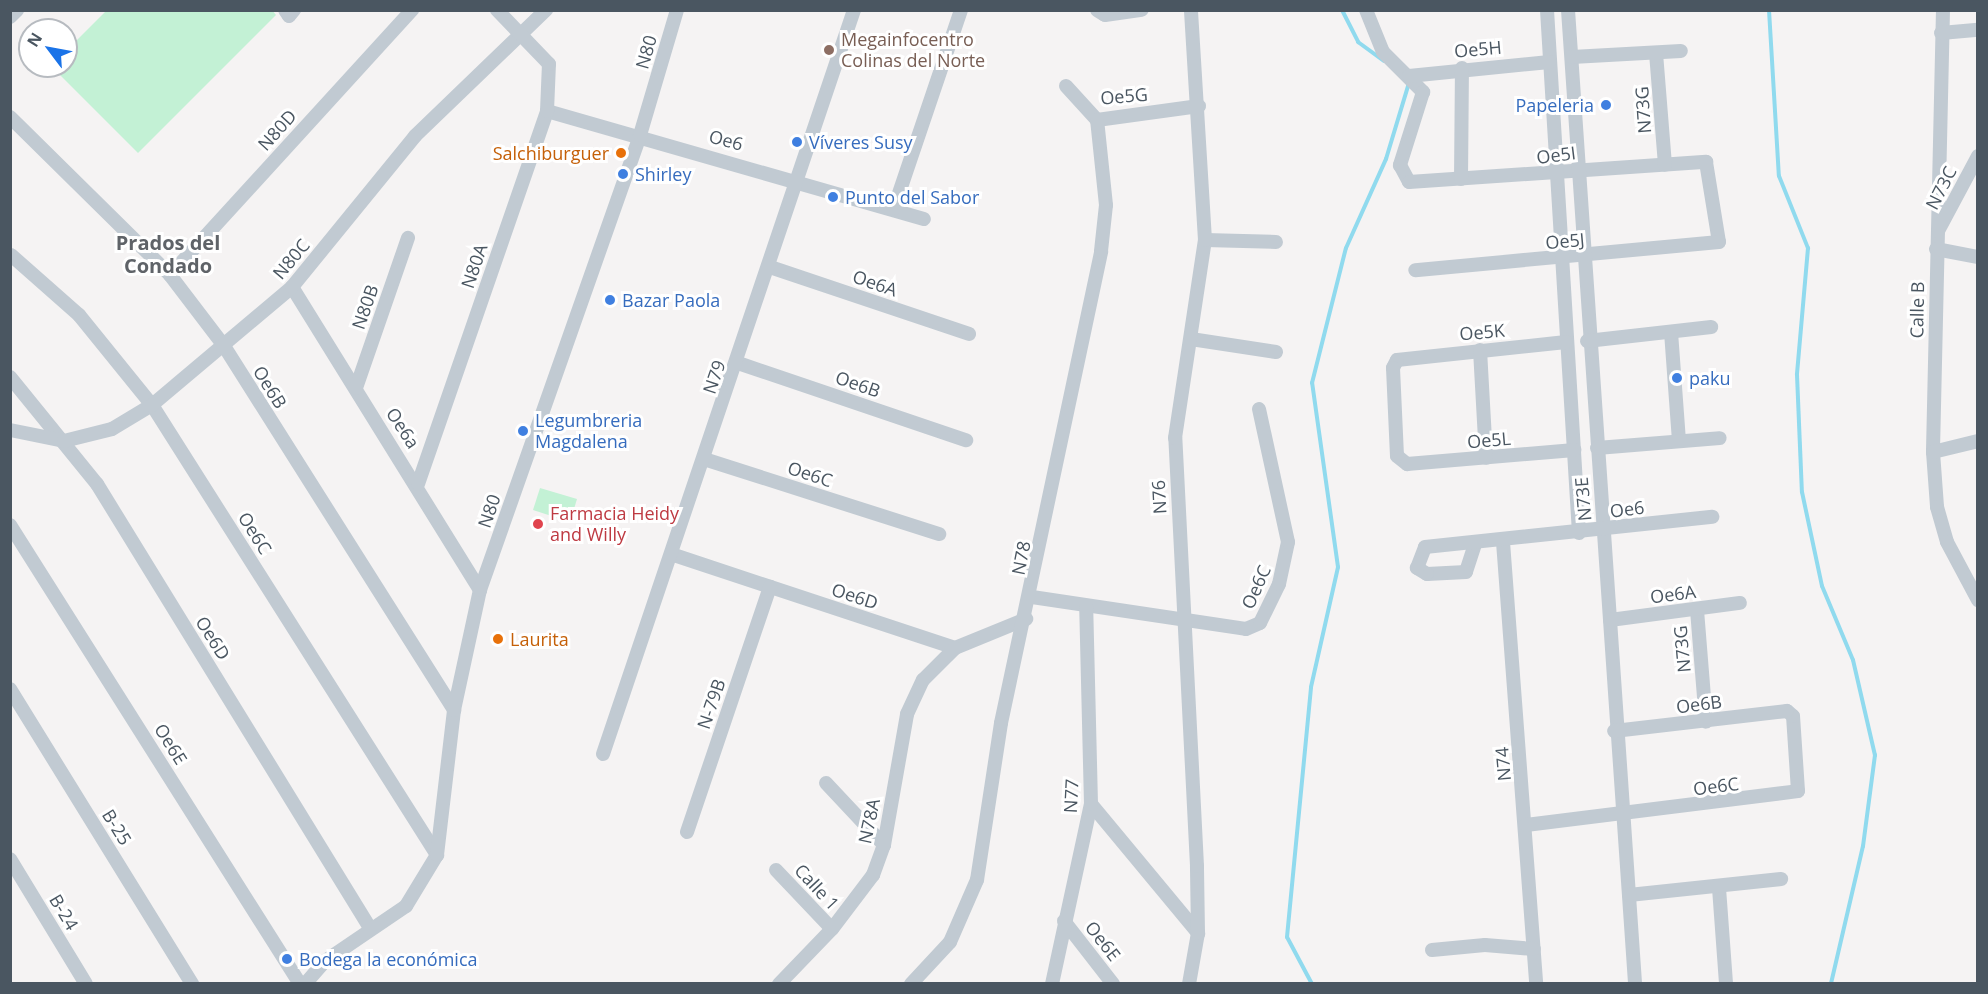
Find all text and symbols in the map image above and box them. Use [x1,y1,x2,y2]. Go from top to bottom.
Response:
north arrow [18,18,78,78]
text: N [22,28,47,51]
place label: Megainfocentro Colinas del Norte [841,29,985,72]
street label: N80 [631,33,661,71]
street label: Oe5H [1453,36,1503,62]
marker: Megainfocentro Colinas del Norte [822,43,836,57]
street label: Oe5G [1099,83,1149,109]
street label: N73G [1631,86,1655,134]
place label: Papeleria [1515,94,1594,116]
marker: Papeleria [1599,98,1613,112]
street label: N80D [253,105,301,155]
street label: Oe6 [707,125,745,155]
place label: Víveres Susy [809,131,913,153]
marker: Víveres Susy [790,135,804,149]
place label: Salchiburguer [493,142,609,164]
street label: Oe5I [1535,142,1577,168]
marker: Salchiburguer [614,146,628,160]
place label: Shirley [635,163,691,185]
street label: N73C [1921,163,1961,213]
marker: Shirley [616,167,630,181]
place label: Punto del Sabor [845,186,979,208]
marker: Punto del Sabor [826,190,840,204]
street label: Oe5J [1545,229,1585,253]
district label: Prados del Condado [116,230,220,277]
street label: N80C [268,235,314,283]
street label: N80A [456,241,492,291]
street label: Oe6A [850,265,900,301]
street label: Calle B [1906,281,1928,339]
street label: N80B [347,282,383,332]
place label: Bazar Paola [622,289,720,311]
marker: Bazar Paola [603,293,617,307]
street label: Oe5K [1458,319,1506,345]
street label: N79 [698,357,730,397]
street label: Oe6B [249,362,291,412]
street label: Oe6B [833,366,883,402]
place label: paku [1689,367,1731,389]
marker: paku [1670,371,1684,385]
street label: Oe6a [382,403,424,453]
place label: Legumbreria Magdalena [535,410,642,452]
marker: Legumbreria Magdalena [516,424,530,438]
street label: Oe5L [1466,427,1512,453]
street label: Oe6C [785,457,835,491]
street label: N73E [1570,476,1596,522]
street label: N76 [1147,479,1171,515]
street label: N80 [473,491,505,531]
street label: Oe6 [1609,496,1645,522]
place label: Farmacia Heidy and Willy [550,503,679,546]
street label: Oe6C [234,508,276,558]
marker: Farmacia Heidy and Willy [531,517,545,531]
street label: N78 [1007,539,1035,577]
street label: Oe6C [1237,562,1275,612]
street label: Oe6D [829,578,881,614]
street label: Oe6A [1649,580,1697,608]
street label: Oe6D [191,612,235,664]
street label: N73G [1669,625,1695,673]
place label: Laurita [510,628,569,650]
marker: Laurita [491,632,505,646]
street label: N-79B [692,676,730,732]
street label: Oe6B [1675,690,1723,718]
street label: Oe6E [150,719,192,769]
street label: N74 [1491,746,1515,782]
street label: Oe6C [1692,772,1740,800]
street label: N77 [1059,778,1083,814]
street label: N78A [854,796,884,846]
street label: B-25 [98,805,136,849]
street label: Calle 1 [790,859,844,915]
street label: B-24 [45,890,83,934]
street label: Oe6E [1081,917,1125,965]
place label: Bodega la económica [299,948,478,970]
marker: Bodega la económica [280,952,294,966]

